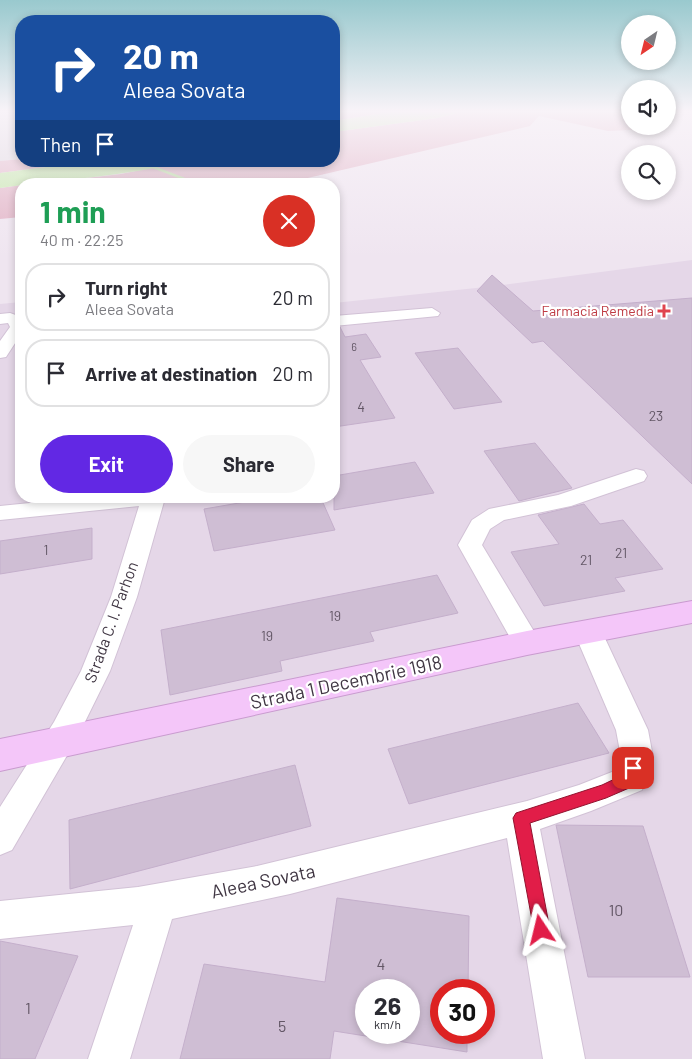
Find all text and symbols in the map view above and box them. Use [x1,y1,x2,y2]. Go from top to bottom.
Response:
north arrow [621,15,676,70]
map controls [621,15,676,200]
text: 20 m [123,34,199,76]
icon: right [40,35,105,100]
text: Aleea Sovata [123,76,245,102]
button: sound [621,80,676,135]
icon: arrive [91,130,119,158]
text: Then [40,133,81,156]
button: search [621,145,676,200]
text: 1 min [40,193,106,229]
button: close [263,195,315,247]
text: 40 m · 22:25 [40,230,123,249]
text: Turn right [85,276,167,299]
icon: right [42,283,70,311]
text: 20 m [273,286,313,309]
text: Aleea Sovata [85,299,174,318]
place label: Farmacia Remedia [541,302,654,319]
marker: Farmacia Remedia [658,305,670,317]
house number: 6 [351,340,357,353]
icon: arrive [42,359,70,387]
text: Arrive at destination [85,362,257,385]
text: 20 m [273,362,313,385]
house number: 4 [357,398,365,415]
house number: 23 [649,407,663,424]
button: Exit [40,435,173,493]
button: Share [183,435,315,493]
house number: 1 [44,541,48,558]
house number: 21 [615,544,627,561]
house number: 21 [580,551,592,568]
street label: Strada C. I. Parhon [80,559,141,685]
house number: 19 [329,607,341,624]
house number: 19 [261,627,273,644]
street label: Strada 1 Decembrie 1918 [248,650,444,713]
pin [612,747,654,789]
icon: arrive [619,754,647,782]
street label: Aleea Sovata [209,858,317,903]
house number: 10 [609,900,623,919]
position arrow [514,903,566,955]
house number: 4 [377,954,385,973]
speed limit sign: 30 [430,979,495,1044]
text: 26 [374,990,401,1020]
house number: 1 [25,998,31,1017]
house number: 5 [278,1016,286,1035]
text: km/h [374,1017,401,1031]

